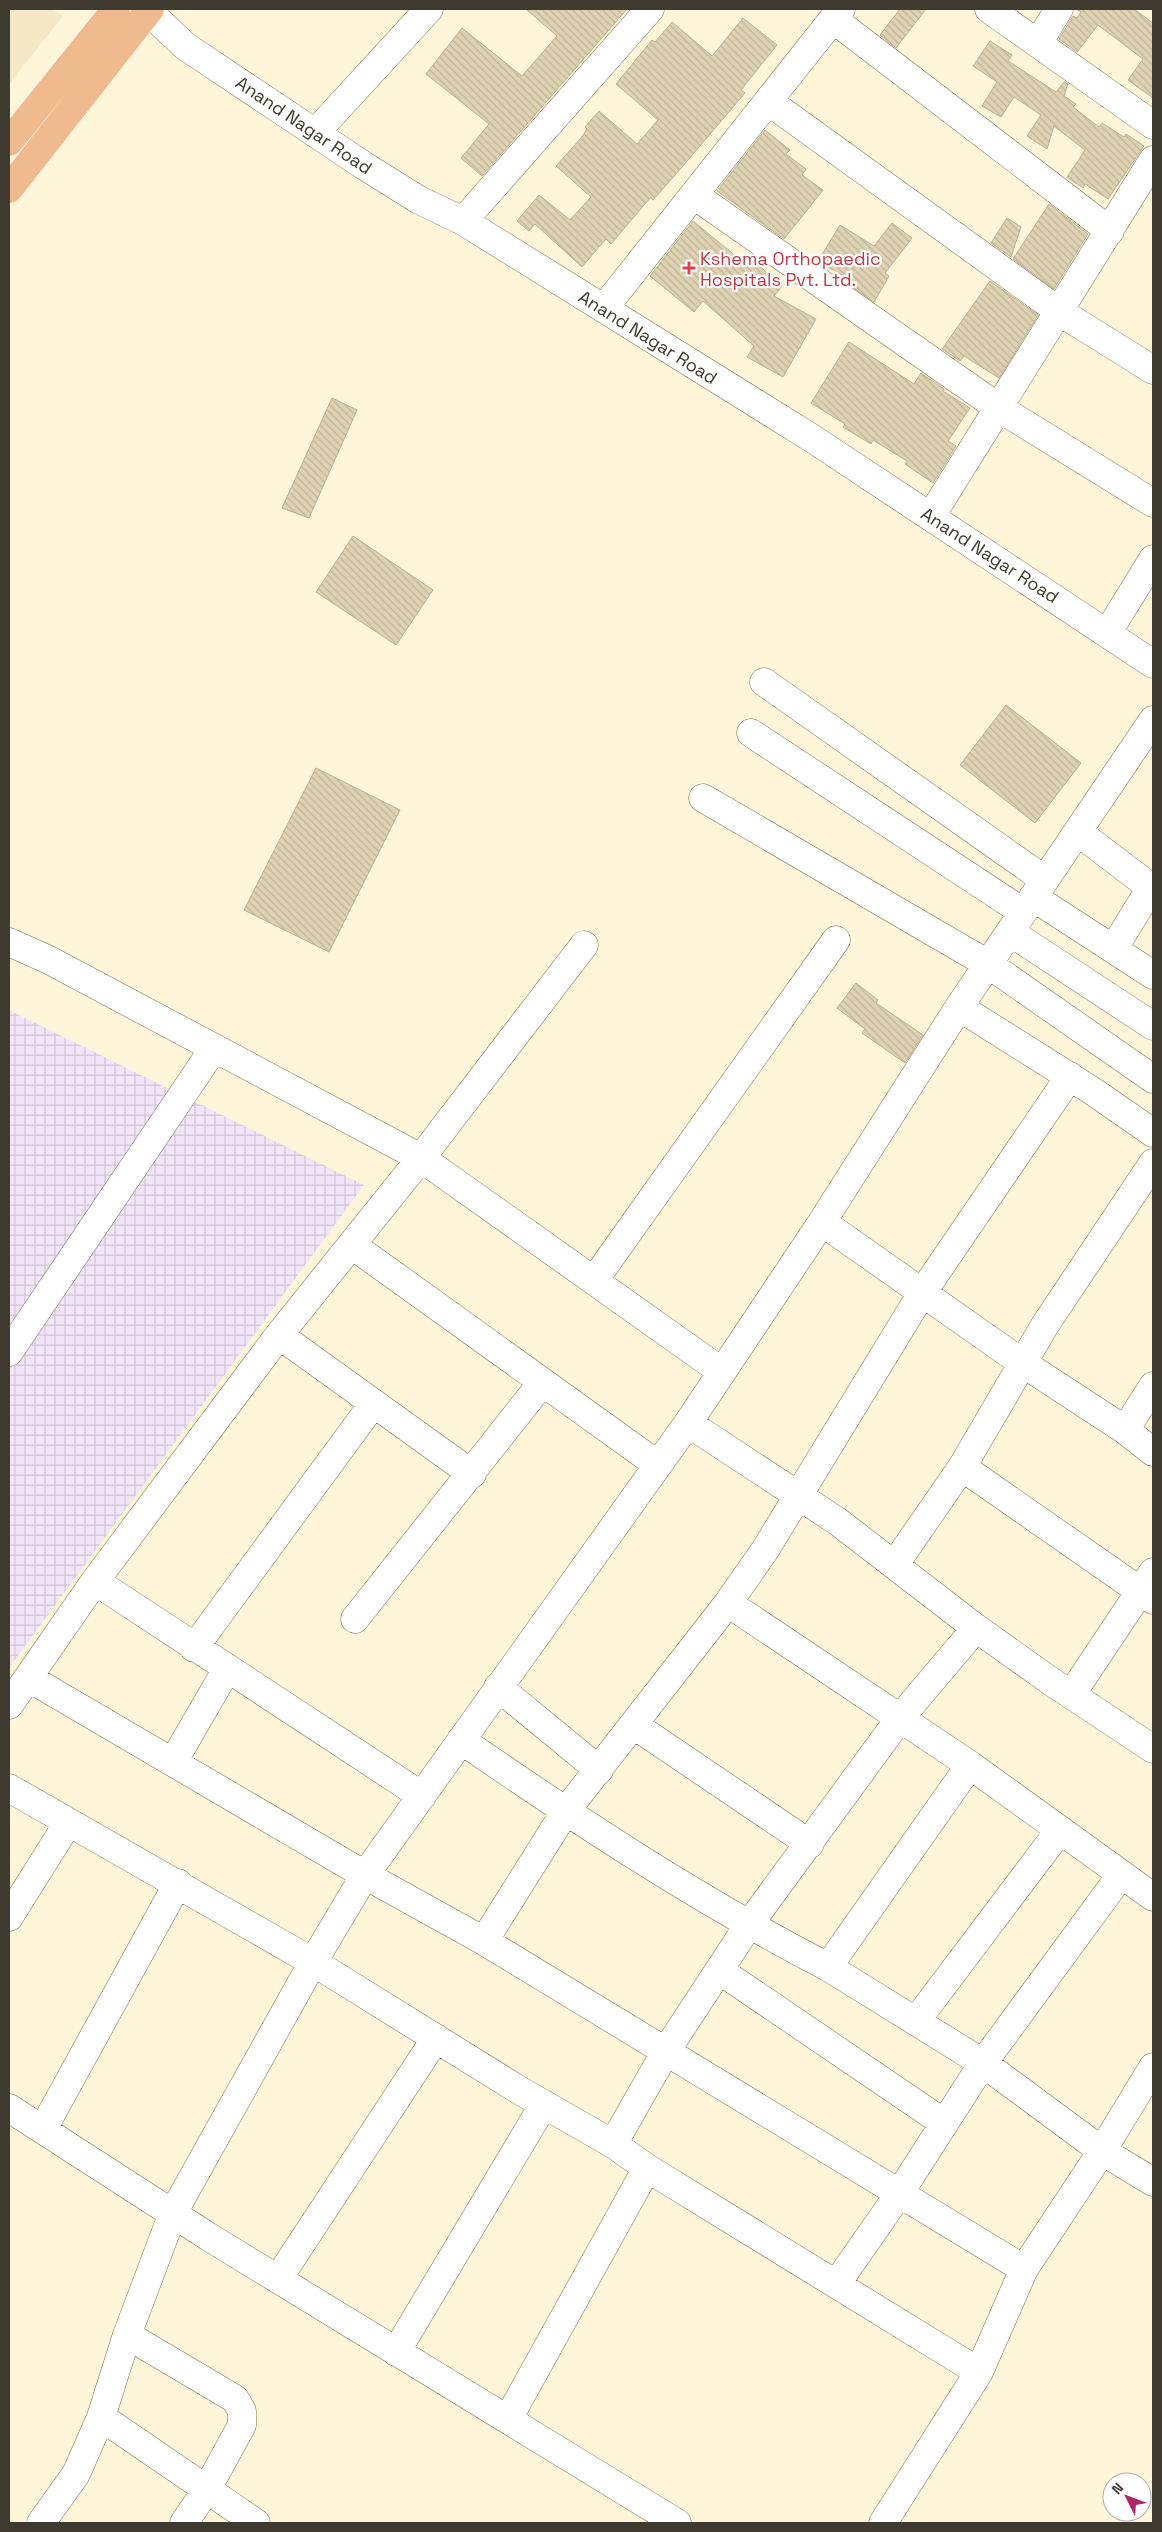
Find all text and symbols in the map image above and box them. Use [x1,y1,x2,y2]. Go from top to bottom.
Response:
street label: Anand Nagar Road [231,71,377,179]
place label: Kshema Orthopaedic Hospitals Pvt. Ltd. [700,247,881,291]
marker: Kshema Orthopaedic Hospitals Pvt. Ltd. [682,261,696,275]
street label: Anand Nagar Road [574,285,722,389]
street label: Anand Nagar Road [917,502,1063,608]
north arrow [1102,2472,1152,2522]
text: N [1108,2479,1127,2498]

